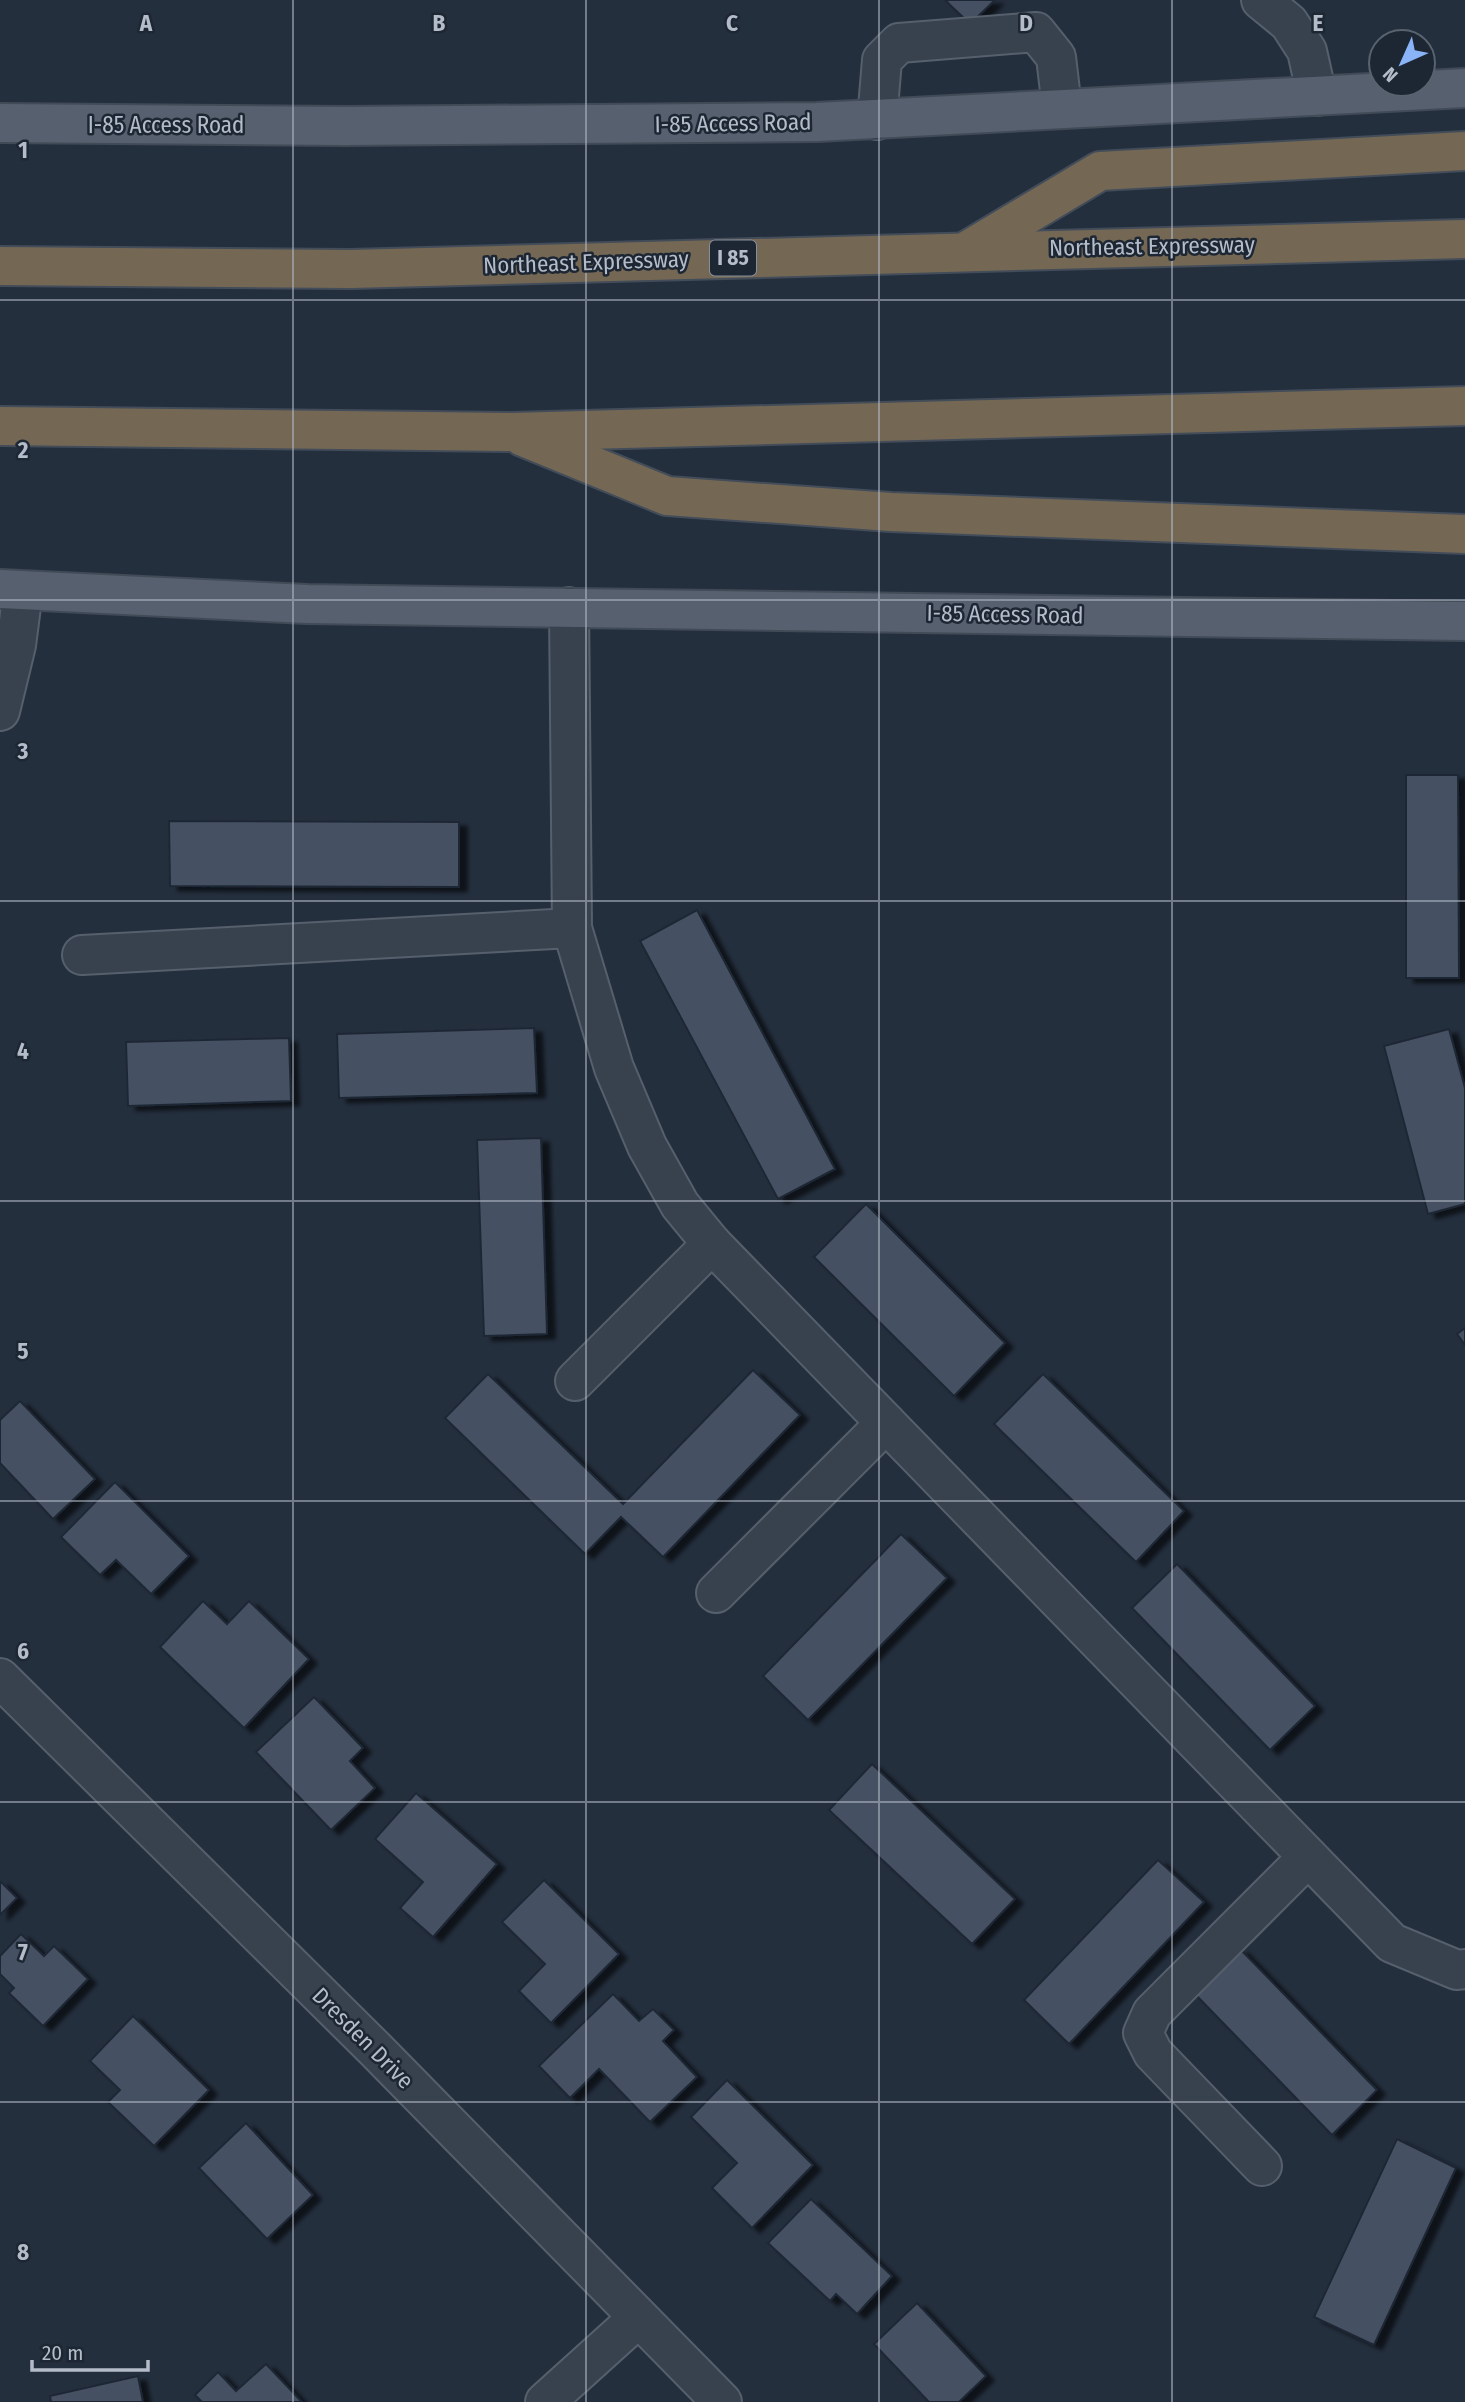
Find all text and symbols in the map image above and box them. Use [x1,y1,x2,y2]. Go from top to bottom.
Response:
text: A [139,9,153,37]
text: B [433,9,446,37]
text: C [726,9,738,37]
text: D [1019,9,1033,37]
text: E [1313,9,1324,37]
north arrow [1367,28,1437,98]
text: N [1378,63,1402,87]
street label: I-85 Access Road [654,108,812,138]
street label: I-85 Access Road [88,111,244,139]
text: 1 [18,136,28,164]
street label: Northeast Expressway [1049,230,1256,262]
road number: I 85 [710,240,756,276]
street label: Northeast Expressway [483,244,690,280]
text: 2 [17,436,29,464]
street label: I-85 Access Road [926,599,1084,629]
text: 3 [17,737,29,765]
text: 4 [17,1037,29,1065]
text: 5 [17,1337,29,1365]
text: 6 [17,1637,29,1665]
text: 7 [18,1938,28,1966]
street label: Dresden Drive [306,1981,420,2095]
text: 8 [17,2238,29,2266]
scale bar [32,2328,147,2372]
text: 20 m [42,2340,83,2366]

